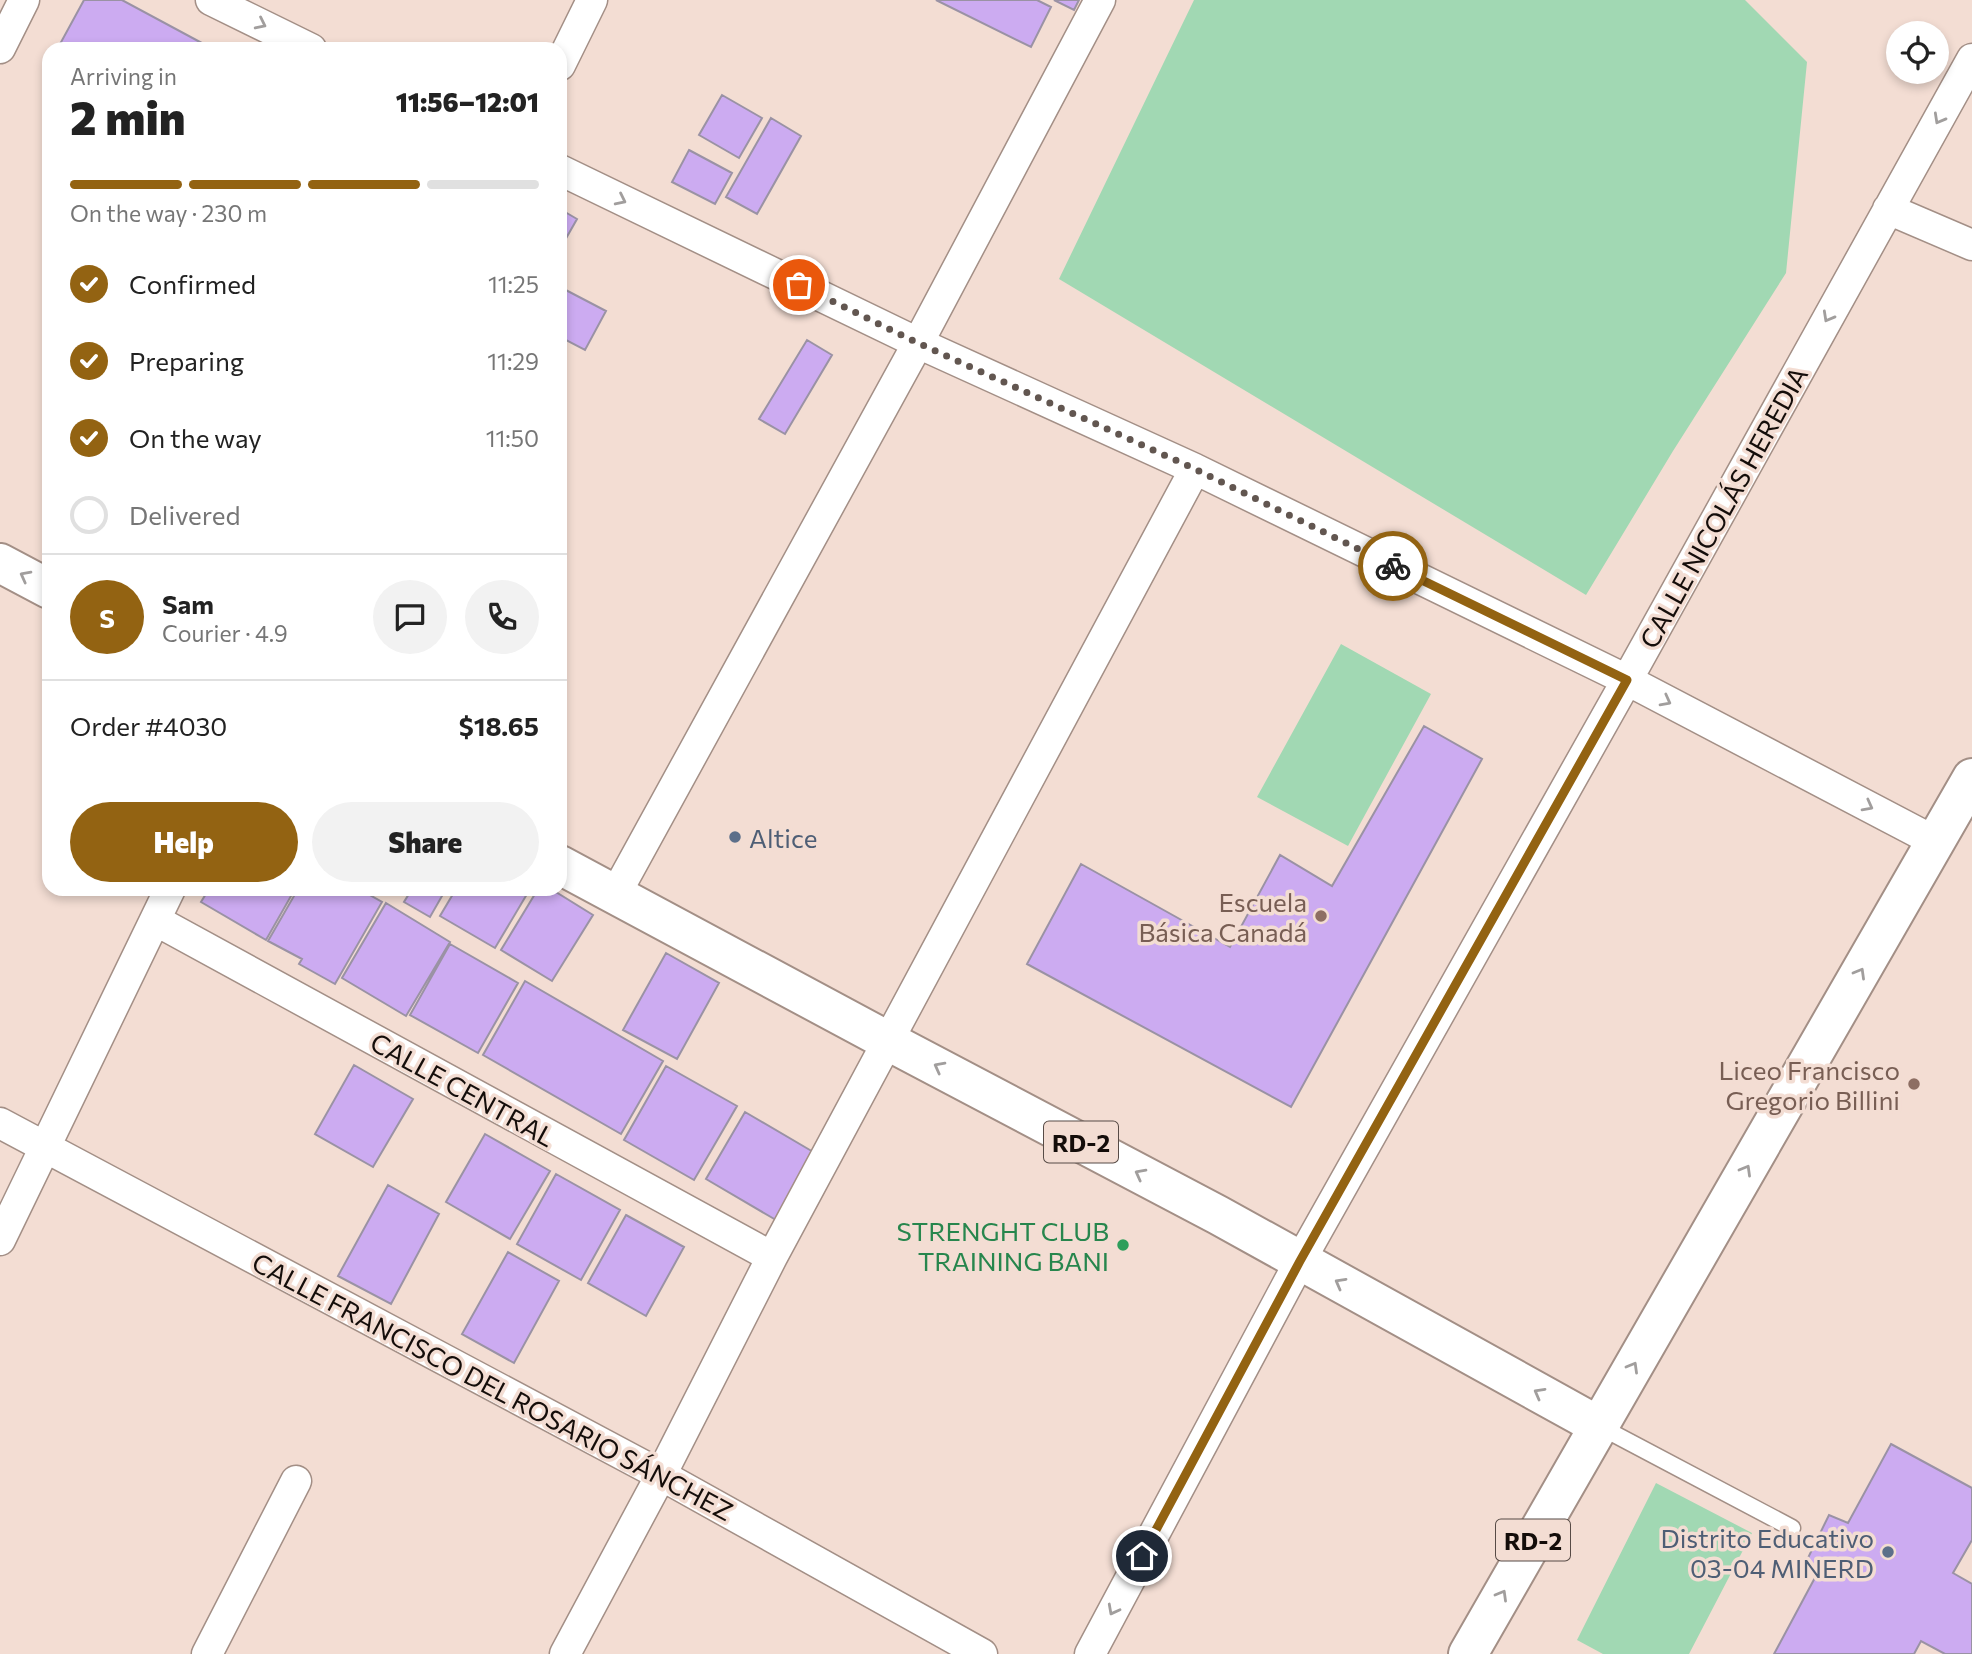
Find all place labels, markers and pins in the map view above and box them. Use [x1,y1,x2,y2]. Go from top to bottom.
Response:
pin [769,255,829,315]
place label: Altice [749,822,817,853]
marker: Altice [727,829,743,845]
place label: Escuela Básica Canadá [1138,886,1307,947]
marker: Escuela Básica Canadá [1313,908,1329,924]
place label: Liceo Francisco Gregorio Billini [1718,1054,1900,1115]
marker: Liceo Francisco Gregorio Billini [1906,1076,1922,1092]
place label: STRENGHT CLUB TRAINING BANI [897,1215,1109,1276]
marker: STRENGHT CLUB TRAINING BANI [1115,1237,1131,1253]
place label: Distrito Educativo 03-04 MINERD [1661,1522,1874,1583]
pin [1112,1526,1172,1586]
marker: Distrito Educativo 03-04 MINERD [1880,1544,1896,1560]

